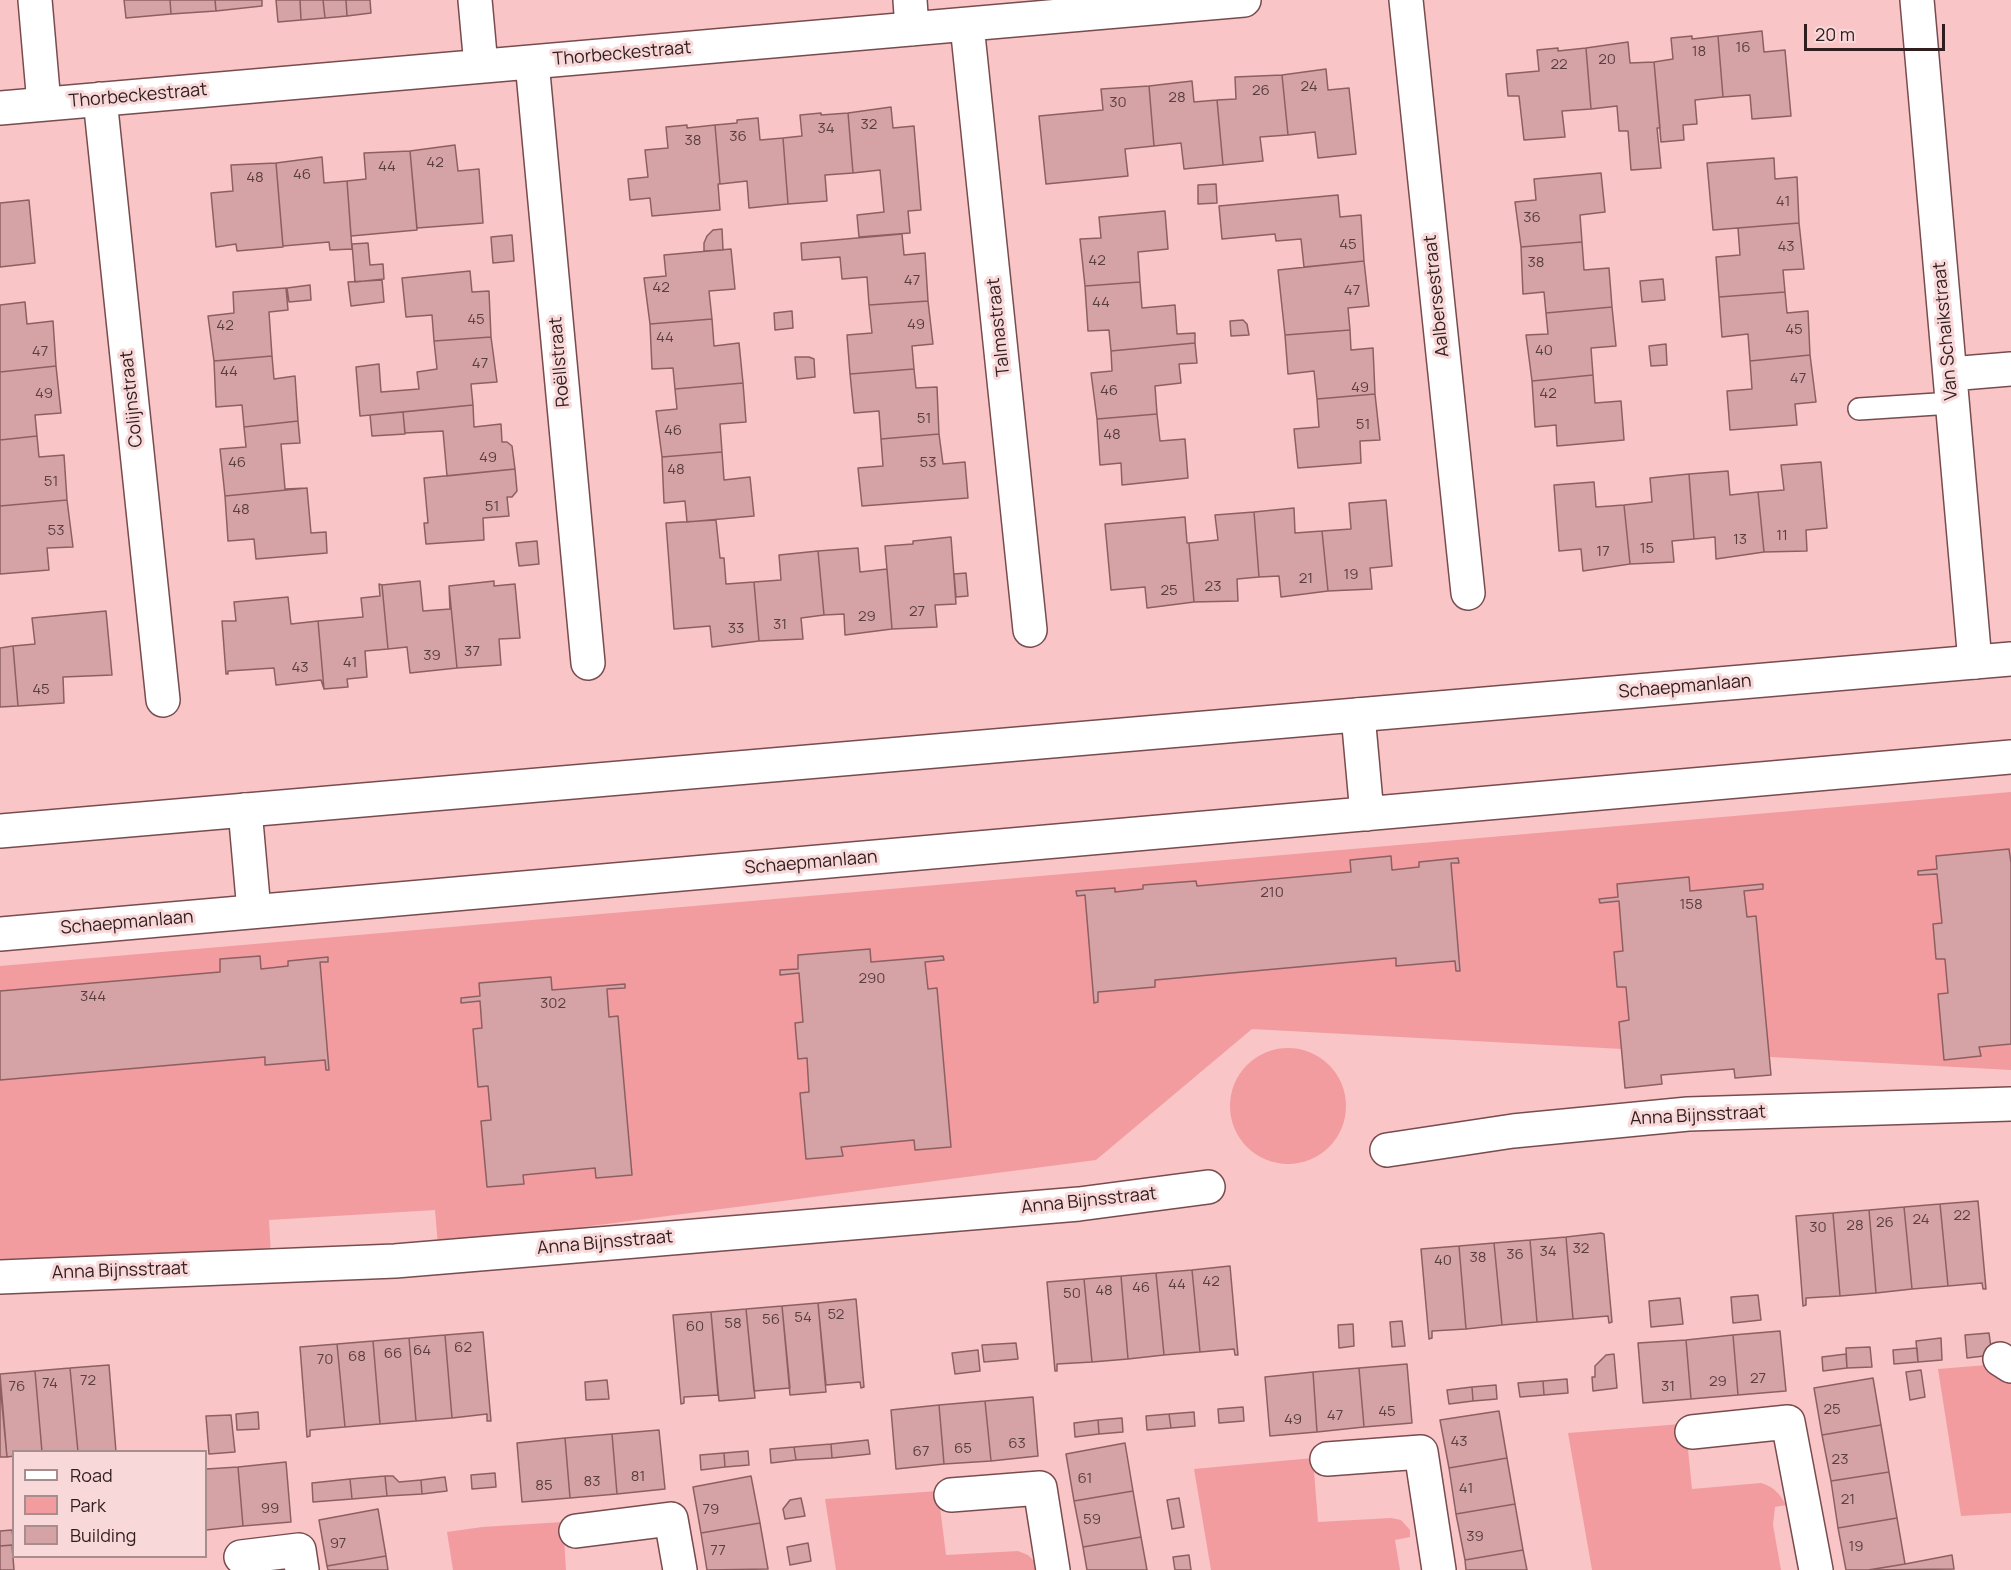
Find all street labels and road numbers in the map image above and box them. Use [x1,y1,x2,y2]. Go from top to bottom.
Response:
street label: Thorbeckestraat [552,37,692,71]
street label: Thorbeckestraat [68,79,208,113]
street label: Aalbersestraat [1420,234,1454,358]
street label: Van Schaikstraat [1929,261,1963,401]
street label: Talmastraat [983,277,1015,377]
street label: Roëllstraat [545,316,575,408]
street label: Colijnstraat [116,350,148,448]
street label: Schaepmanlaan [1618,670,1752,704]
street label: Schaepmanlaan [744,846,878,880]
street label: Schaepmanlaan [60,906,194,940]
street label: Anna Bijnsstraat [1629,1102,1767,1130]
street label: Anna Bijnsstraat [1020,1183,1158,1219]
street label: Anna Bijnsstraat [536,1226,674,1260]
street label: Anna Bijnsstraat [52,1258,188,1284]

